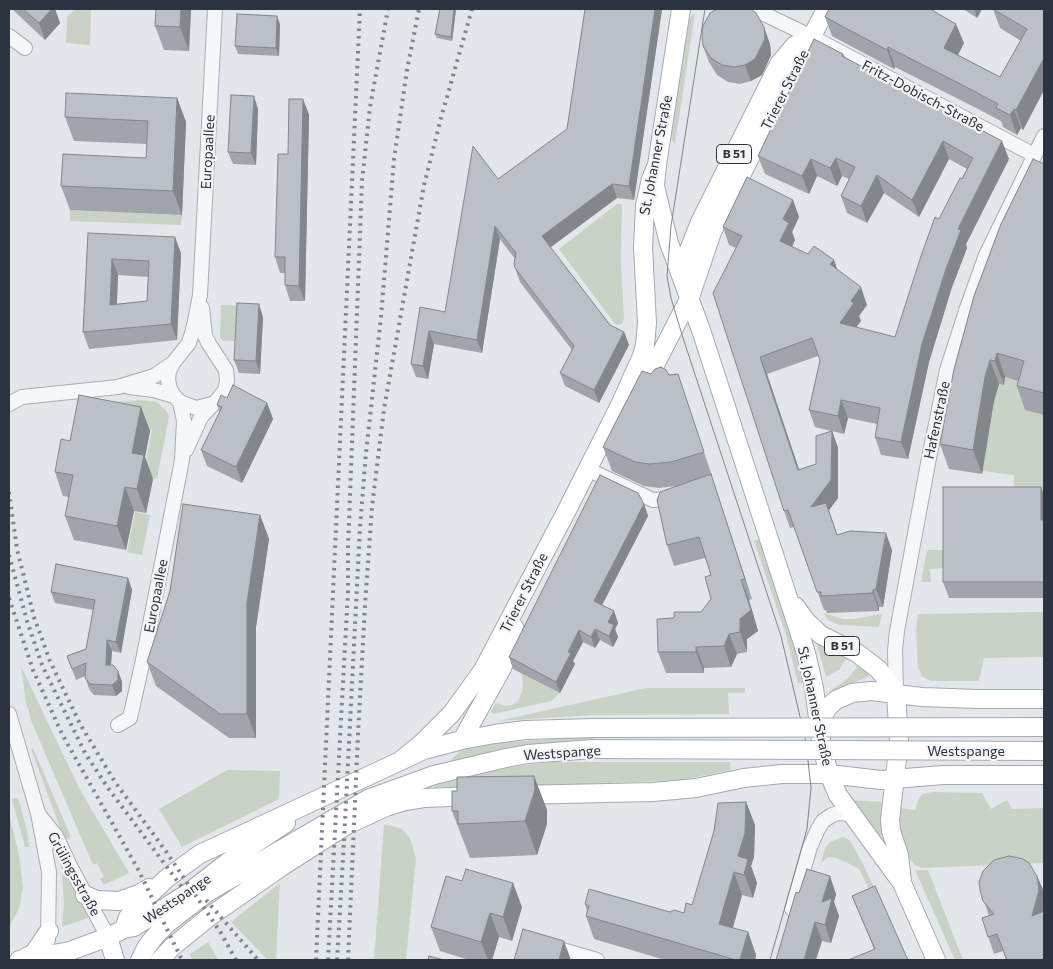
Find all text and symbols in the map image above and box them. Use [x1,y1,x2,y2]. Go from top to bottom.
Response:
street label: Trierer Straße [758,47,812,133]
street label: Fritz-Dobisch-Straße [859,57,987,135]
street label: St. Johanner Straße [636,94,676,216]
street label: Europaallee [198,114,218,190]
road number: B 51 [716,144,752,164]
street label: Hafenstraße [921,380,953,460]
street label: Trierer Straße [497,550,551,636]
street label: Europaallee [141,558,171,634]
road number: B 51 [824,636,860,656]
street label: St. Johanner Straße [794,645,836,767]
street label: Westspange [523,742,601,764]
street label: Westspange [927,743,1005,759]
street label: Grülingsstraße [44,829,104,919]
street label: Westspange [140,870,214,928]

